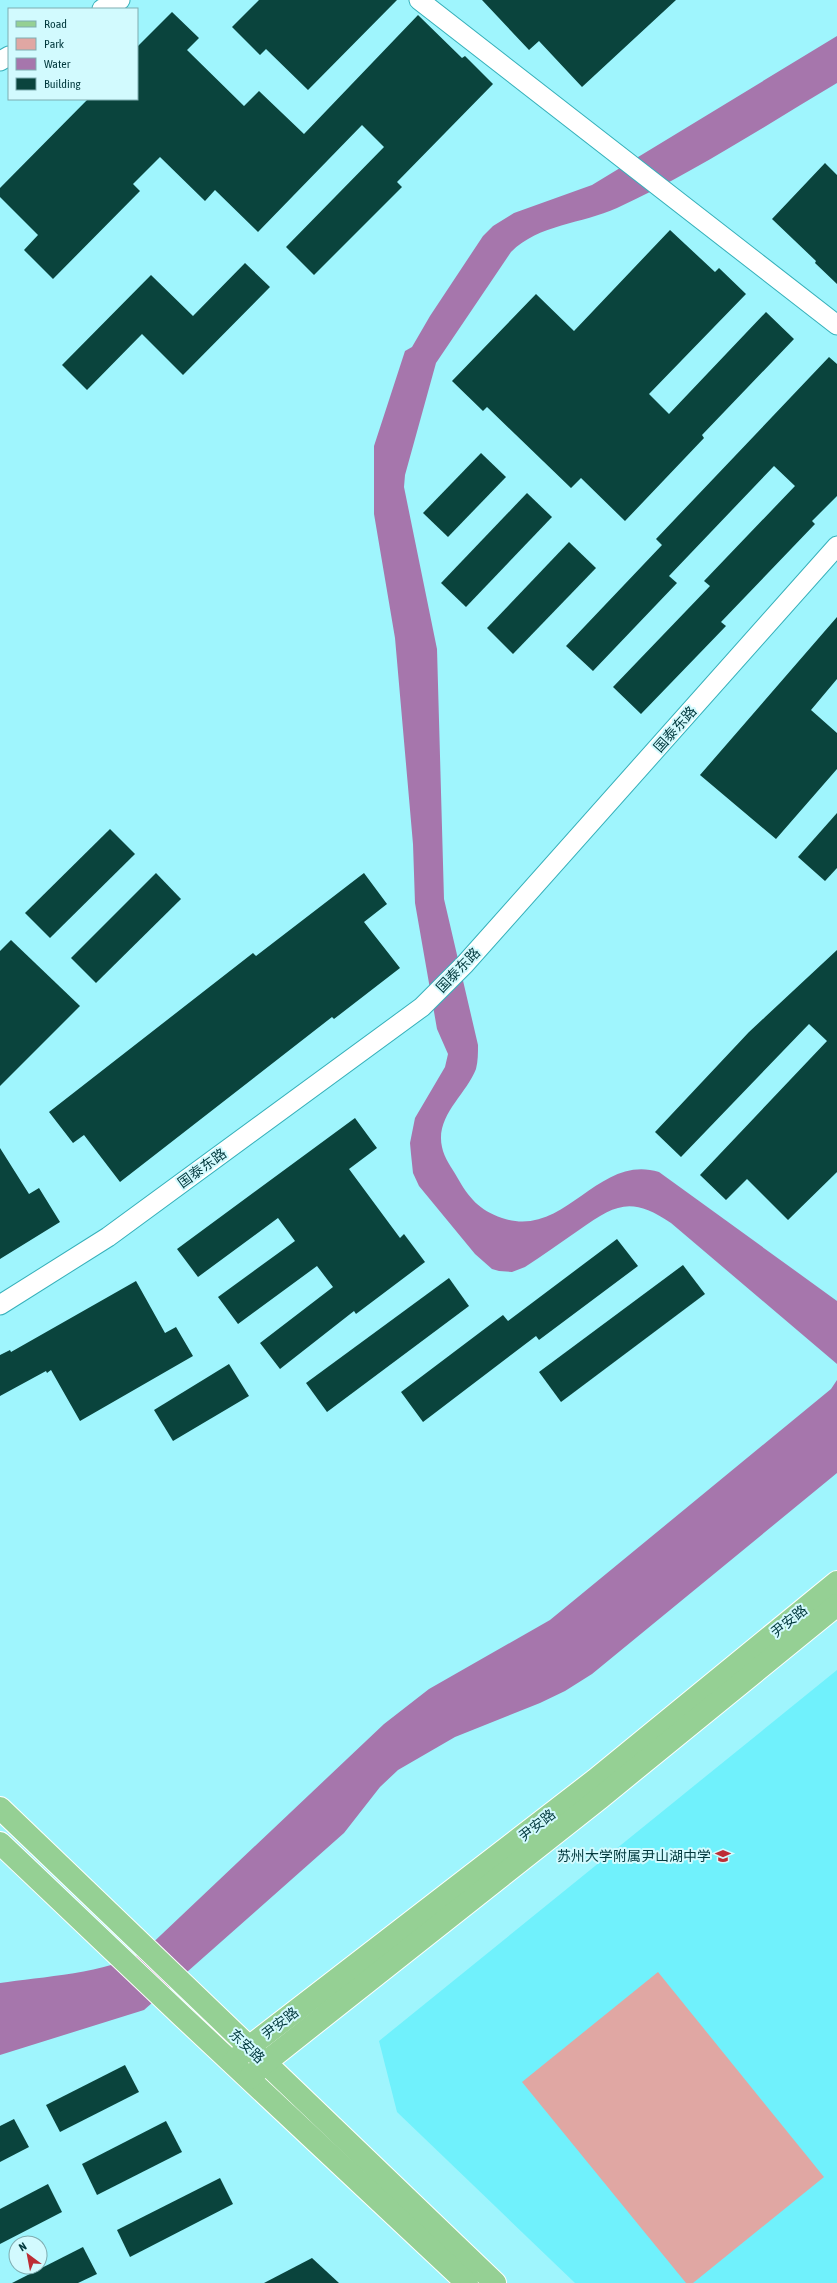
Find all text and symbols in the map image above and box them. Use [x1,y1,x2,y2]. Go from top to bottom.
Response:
legend [8,8,138,100]
text: Road [44,17,67,31]
text: Park [44,37,65,51]
text: Water [44,57,71,71]
text: Building [44,77,82,91]
street label: 国泰东路 [650,703,700,755]
street label: 国泰东路 [433,944,483,996]
street label: 国泰东路 [175,1145,229,1191]
street label: 尹安路 [768,1602,810,1640]
street label: 尹安路 [516,1806,558,1844]
school or university icon: 苏州大学附属尹山湖中学 [714,1847,732,1865]
place label: 苏州大学附属尹山湖中学 [557,1848,711,1864]
street label: 尹安路 [259,2004,301,2042]
street label: 东安路 [226,2026,268,2066]
north arrow [8,2235,48,2275]
text: N [17,2240,29,2253]

